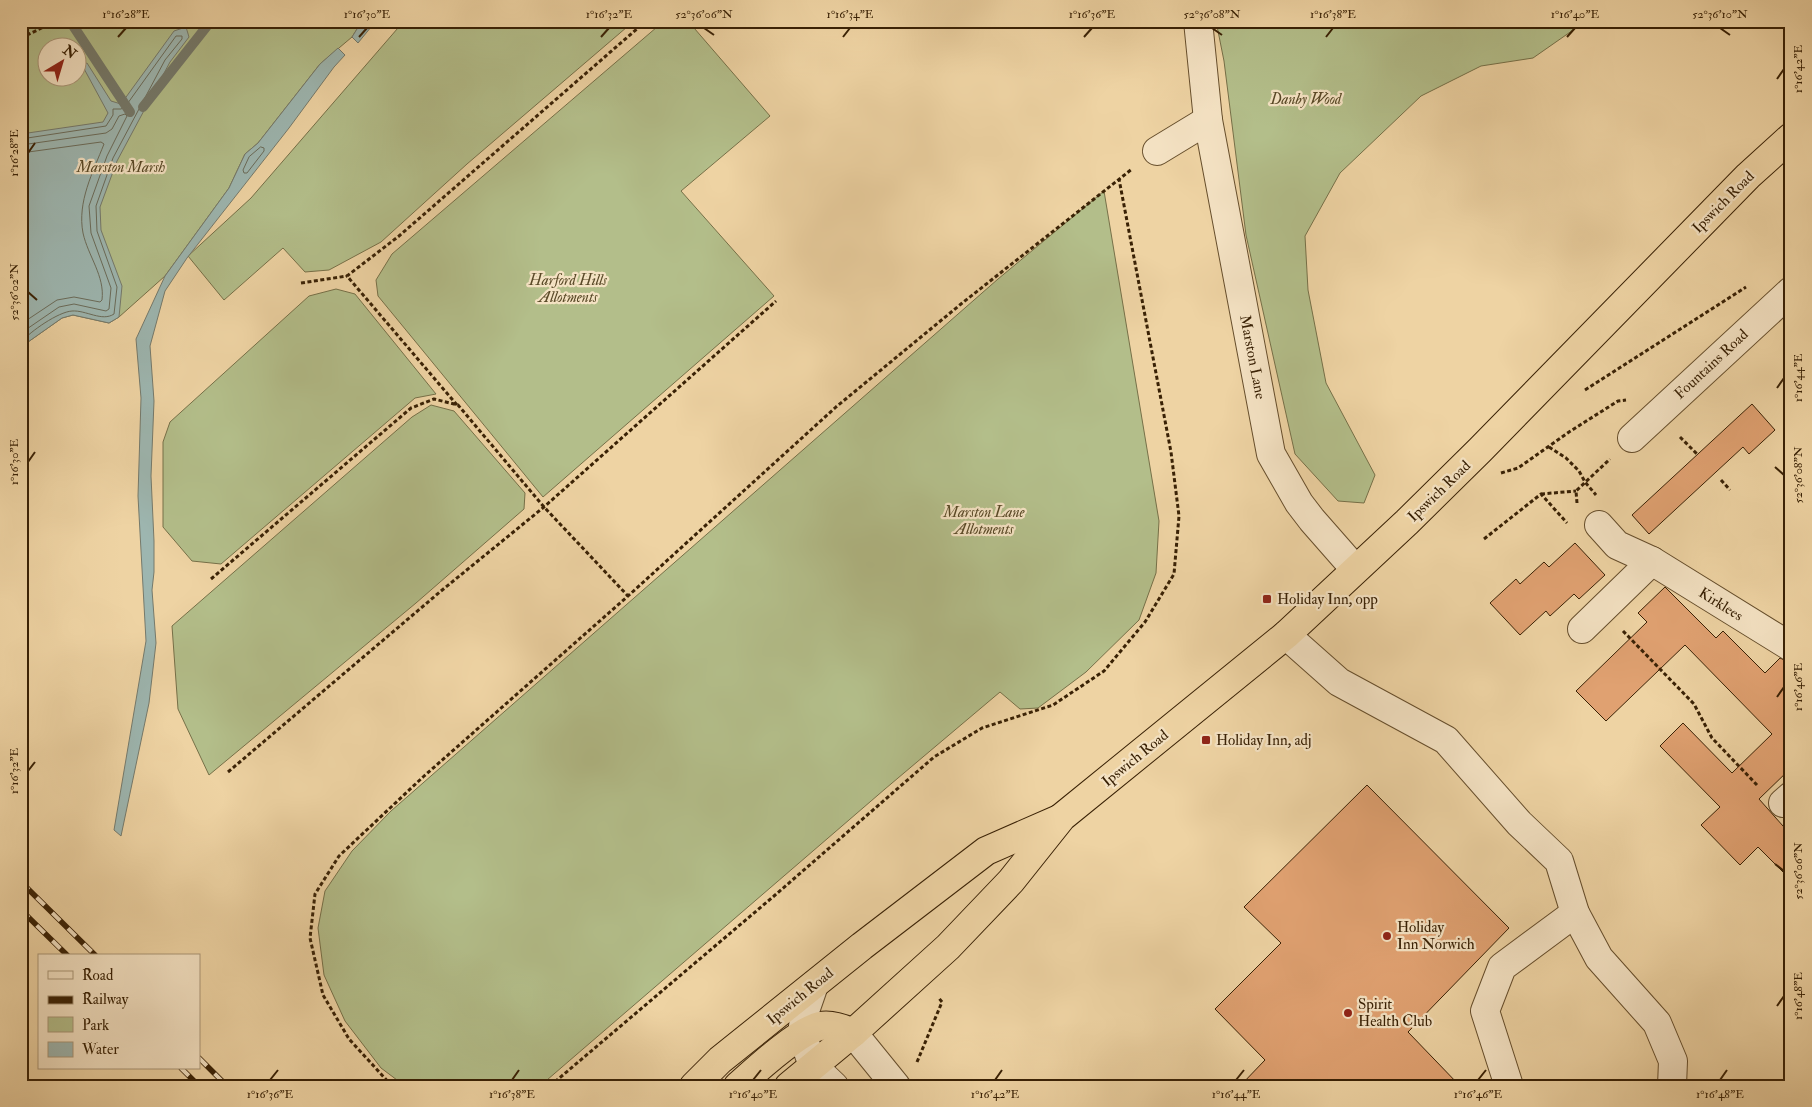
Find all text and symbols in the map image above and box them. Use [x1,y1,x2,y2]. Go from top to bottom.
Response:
text: 1°16'28"E [102,7,150,22]
text: 1°16'30"E [344,7,391,22]
text: 1°16'32"E [586,7,633,22]
text: 52°36'06"N [675,7,733,22]
text: 1°16'34"E [827,7,874,22]
text: 1°16'36"E [1069,7,1116,22]
text: 52°36'08"N [1183,7,1241,22]
text: 1°16'38"E [1310,7,1356,22]
text: 1°16'40"E [1551,7,1600,22]
text: 52°36'10"N [1692,7,1748,22]
north arrow [38,38,88,88]
text: N [59,41,80,63]
text: 1°16'42"E [1791,44,1806,93]
park label: Danby Wood [1270,90,1343,109]
text: 1°16'28"E [7,129,22,177]
park label: Marston Marsh [76,158,166,177]
street label: Ipswich Road [1688,167,1760,238]
text: 52°36'02"N [7,263,22,321]
park label: Harford Hills Allotments [528,271,608,307]
street label: Marston Lane [1235,313,1270,401]
street label: Fountains Road [1670,325,1753,403]
text: 1°16'44"E [1791,353,1806,402]
text: 1°16'30"E [7,438,22,485]
text: 52°36'08"N [1791,446,1806,504]
street label: Ipswich Road [1404,456,1476,527]
park label: Marston Lane Allotments [942,503,1026,539]
street label: Kirklees [1695,583,1746,625]
place label: Holiday Inn, opp [1277,590,1378,610]
marker: Holiday Inn, opp [1261,593,1273,605]
text: 1°16'46"E [1791,663,1806,711]
street label: Ipswich Road [1098,725,1174,792]
place label: Holiday Inn, adj [1216,731,1311,750]
marker: Holiday Inn, adj [1200,734,1212,746]
text: 1°16'32"E [7,747,22,794]
text: 52°36'06"N [1791,842,1806,900]
place label: Holiday Inn Norwich [1397,918,1475,954]
marker: Holiday Inn Norwich [1381,930,1393,942]
legend [38,954,200,1070]
street label: Ipswich Road [763,963,839,1030]
text: Road [82,966,114,985]
text: 1°16'48"E [1791,972,1806,1020]
text: Railway [82,990,129,1009]
place label: Spirit Health Club [1358,995,1432,1031]
marker: Spirit Health Club [1342,1007,1354,1019]
text: Park [82,1016,109,1035]
text: Water [81,1040,119,1059]
text: 1°16'36"E [247,1087,294,1102]
text: 1°16'38"E [489,1087,535,1102]
text: 1°16'40"E [729,1087,778,1102]
text: 1°16'42"E [971,1087,1020,1102]
text: 1°16'44"E [1212,1087,1261,1102]
text: 1°16'46"E [1454,1087,1502,1102]
text: 1°16'48"E [1696,1087,1744,1102]

